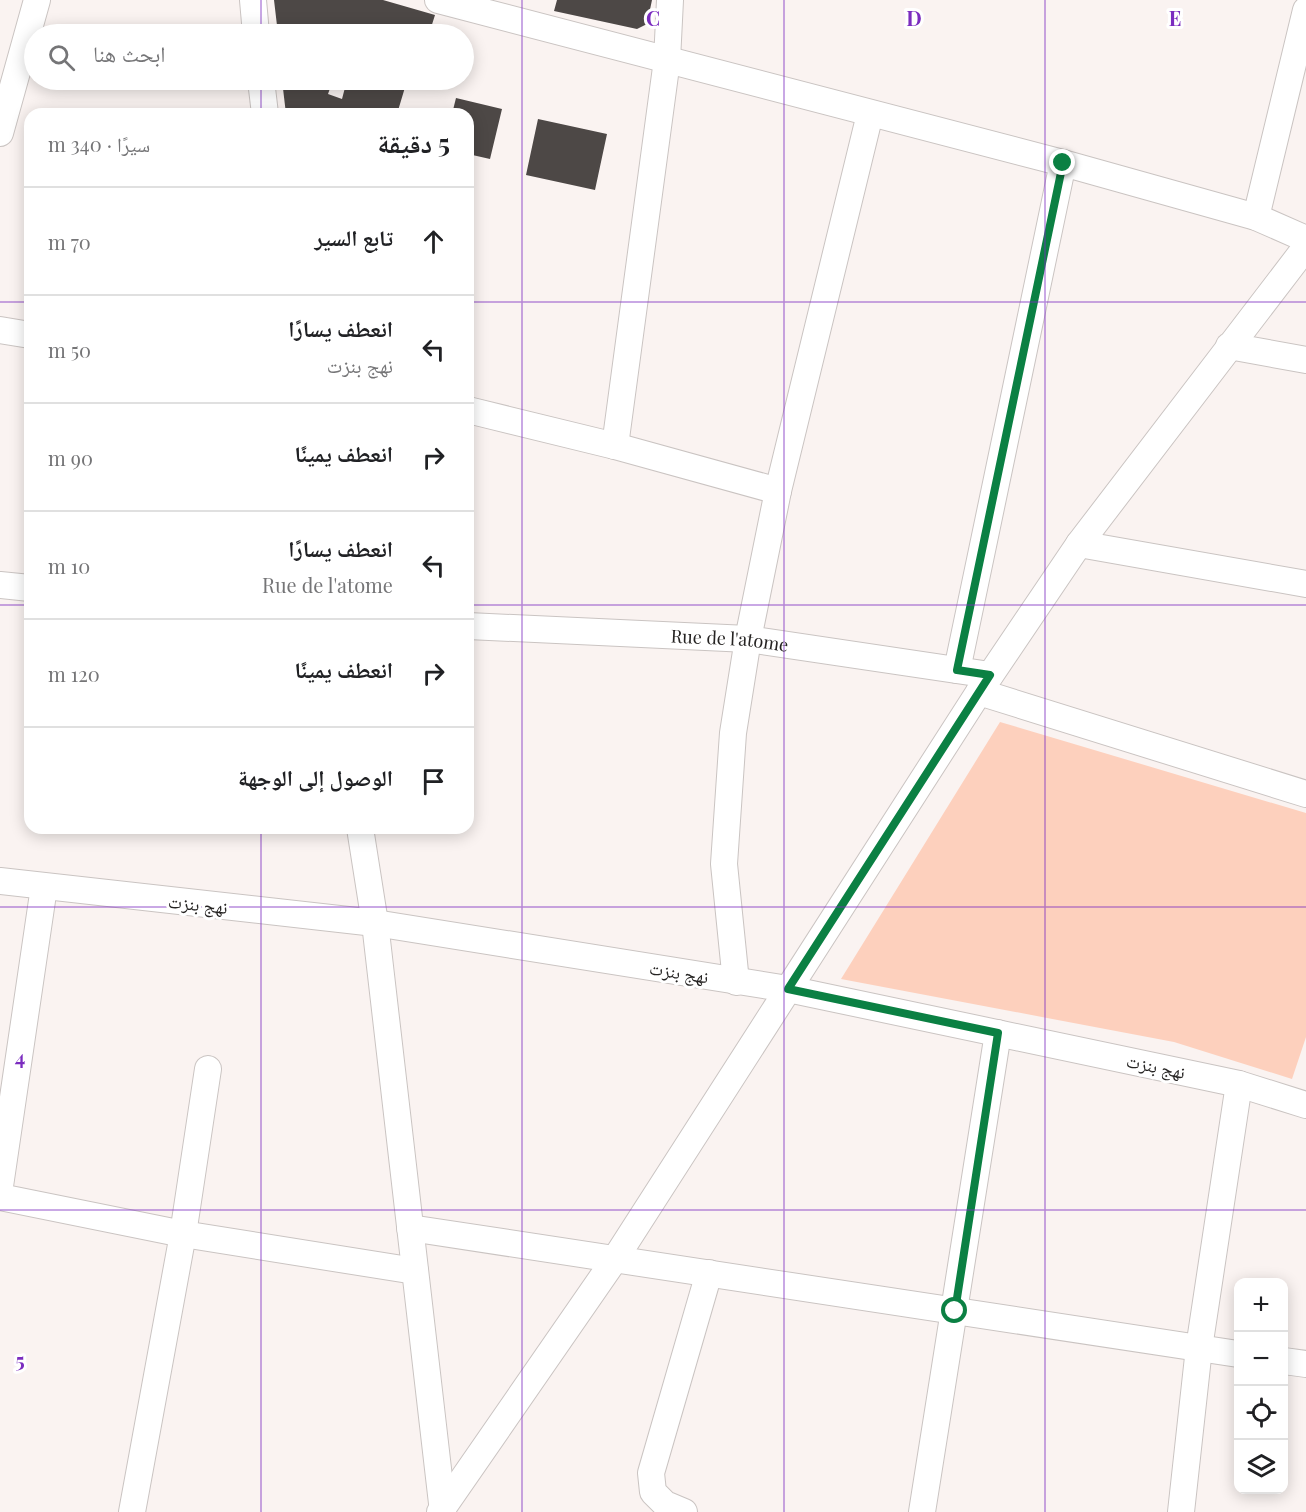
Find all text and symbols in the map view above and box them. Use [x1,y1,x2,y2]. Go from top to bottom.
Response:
text: C [646,4,660,31]
text: D [906,4,922,31]
text: E [1169,4,1181,31]
search box [24,24,474,90]
text: ابحث هنا [93,38,166,68]
icon: search [45,41,78,74]
text: 5 دقيقة [377,125,450,160]
text: سيرًا · 340 m [48,130,150,157]
route end [1049,149,1075,175]
text: تابع السير [314,222,393,252]
icon: ahead [417,225,450,258]
text: 70 m [48,228,91,255]
text: انعطف يسارًا [288,313,393,343]
icon: left [417,333,450,366]
text: 50 m [48,336,91,363]
text: نهج بنزت [327,351,393,378]
text: انعطف يمينًا [295,438,393,468]
icon: right [417,441,450,474]
text: 90 m [48,444,93,471]
text: انعطف يسارًا [288,533,393,563]
icon: left [417,549,450,582]
text: 10 m [48,552,90,579]
text: Rue de l'atome [262,571,393,598]
street label: Rue de l'atome [670,623,790,657]
text: انعطف يمينًا [295,654,393,684]
icon: right [417,657,450,690]
text: 120 m [48,660,100,687]
text: الوصول إلى الوجهة [238,762,393,792]
icon: arrive [417,765,450,798]
street label: نهج بنزت [167,889,229,920]
street label: نهج بنزت [648,955,710,990]
text: 4 [15,1043,25,1070]
street label: نهج بنزت [1124,1048,1188,1085]
map controls [1234,1278,1288,1494]
button: + [1234,1278,1288,1332]
route start [941,1297,967,1323]
button: − [1234,1332,1288,1386]
text: 5 [15,1346,25,1373]
button: locate [1234,1386,1288,1440]
button: layers [1234,1440,1288,1494]

